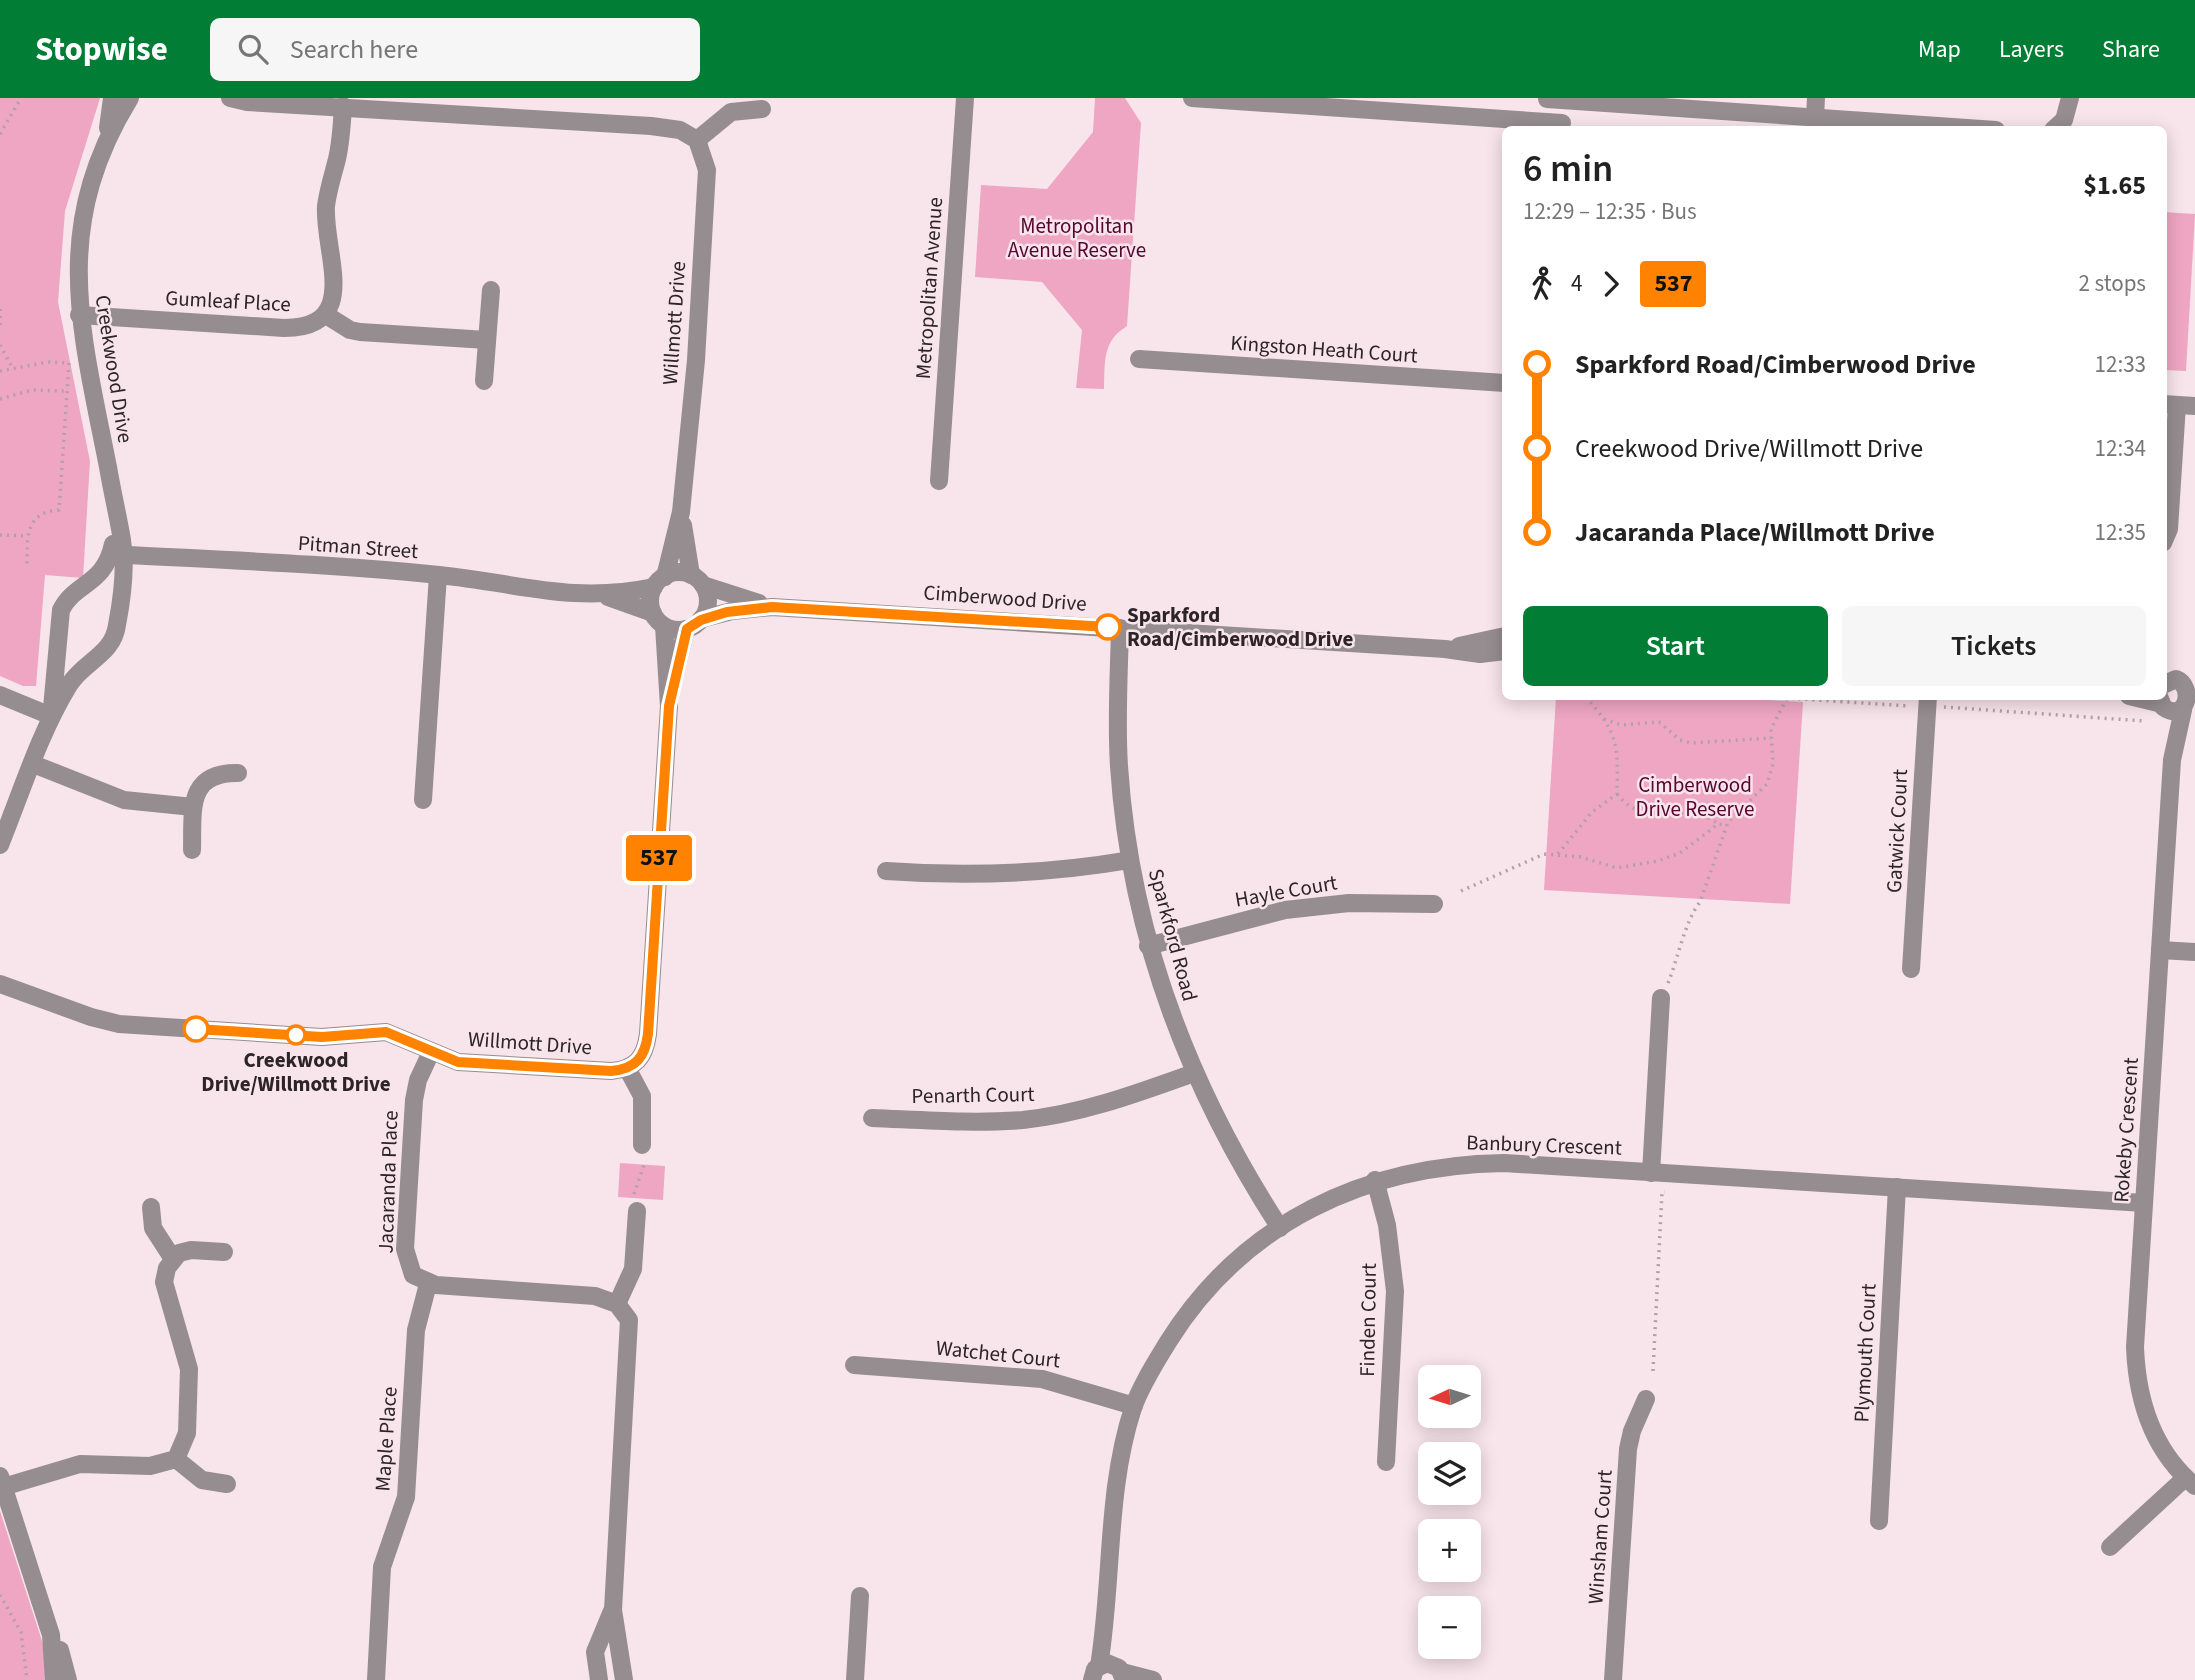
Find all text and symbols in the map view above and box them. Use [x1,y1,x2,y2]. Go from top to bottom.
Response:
search box [210,18,700,81]
text: Stopwise [35,26,168,73]
icon: search [234,30,272,68]
text: Search here [290,31,418,68]
text: Map [1918,32,1961,67]
text: Layers [1999,32,2064,67]
text: Share [2102,32,2160,67]
text: 6 min [1523,142,1613,196]
text: $1.65 [2083,167,2146,204]
text: 12:29 – 12:35 · Bus [1523,195,1697,228]
street label: Metropolitan Avenue [908,196,950,380]
park label: Metropolitan Avenue Reserve [1008,211,1146,265]
street label: Willmott Drive [655,260,693,386]
icon: walk [1523,265,1561,303]
icon: forward [1592,265,1630,303]
text: 537 [1654,266,1692,301]
text: 4 [1571,267,1582,300]
text: 2 stops [2079,267,2146,300]
street label: Gumleaf Place [165,283,291,319]
street label: Creekwood Drive [87,293,141,445]
street label: Kingston Heath Court [1229,327,1419,371]
text: Sparkford Road/Cimberwood Drive [1575,346,1976,383]
text: 12:33 [2095,348,2146,381]
text: Creekwood Drive/Willmott Drive [1575,430,1923,467]
text: 12:34 [2095,432,2146,465]
text: Jacaranda Place/Willmott Drive [1575,514,1935,551]
text: 12:35 [2095,516,2146,549]
street label: Pitman Street [297,528,419,566]
street label: Cimberwood Drive [922,577,1088,619]
place label: Sparkford Road/Cimberwood Drive [1127,600,1353,654]
button: Start [1523,606,1828,686]
button: Tickets [1842,606,2146,686]
marker: Sparkford Road/Cimberwood Drive [1095,614,1121,640]
street label: Gatwick Court [1879,768,1915,894]
park label: Cimberwood Drive Reserve [1635,770,1755,824]
line badge: 537 [619,835,699,881]
text: 537 [640,840,678,875]
street label: Sparkford Road [1141,865,1205,1005]
street label: Hayle Court [1233,867,1339,915]
unlabelled marker [183,1016,209,1042]
street label: Willmott Drive [467,1024,593,1062]
marker: Creekwood Drive/Willmott Drive [286,1025,306,1045]
place label: Creekwood Drive/Willmott Drive [201,1045,391,1099]
street label: Rokeby Crescent [2106,1056,2146,1204]
street label: Penarth Court [911,1079,1035,1111]
street label: Jacaranda Place [371,1110,405,1254]
street label: Banbury Crescent [1466,1127,1622,1163]
street label: Finden Court [1352,1263,1384,1377]
street label: Plymouth Court [1846,1283,1884,1423]
street label: Watchet Court [934,1333,1062,1375]
north arrow [1418,1365,1480,1428]
map controls [1418,1365,1481,1659]
street label: Maple Place [367,1386,405,1492]
button: layers [1418,1442,1481,1505]
street label: Winsham Court [1580,1469,1620,1605]
button: + [1418,1519,1481,1582]
button: − [1418,1596,1481,1659]

